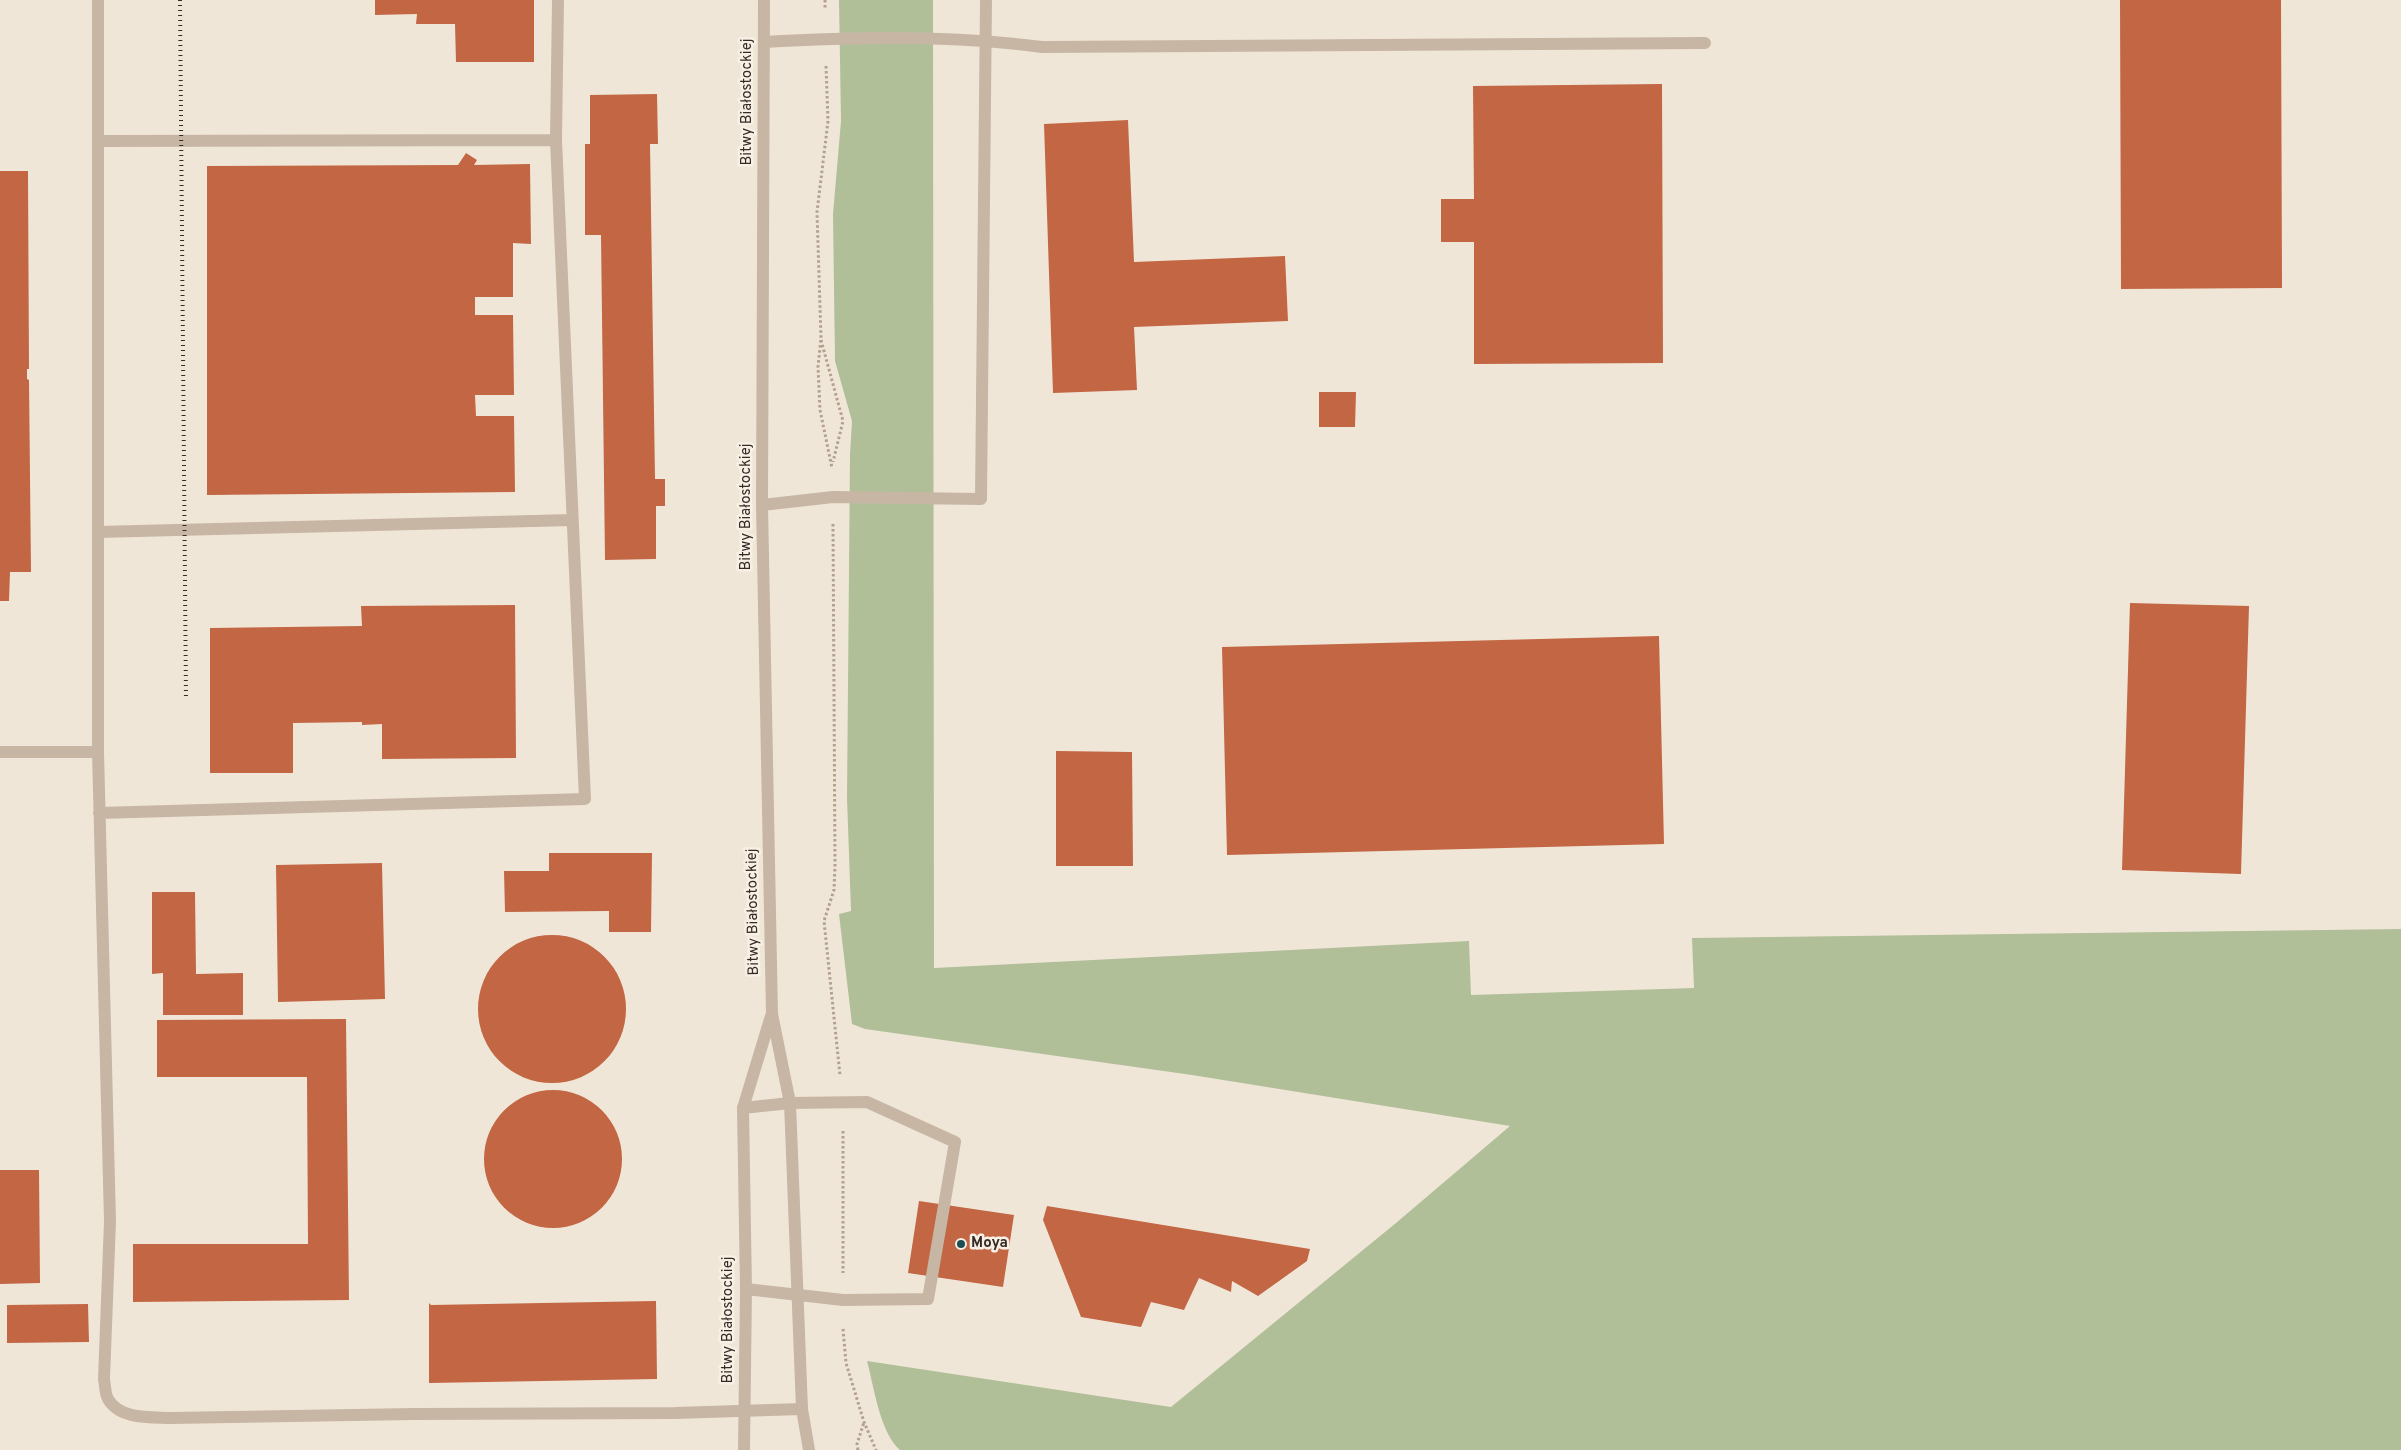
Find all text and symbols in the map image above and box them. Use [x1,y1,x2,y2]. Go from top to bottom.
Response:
street label: Bitwy Białostockiej [739,38,757,166]
street label: Bitwy Białostockiej [738,443,756,571]
street label: Bitwy Białostockiej [744,848,764,976]
place label: Moya [971,1235,1008,1253]
marker: Moya [955,1238,967,1250]
street label: Bitwy Białostockiej [720,1256,738,1384]

